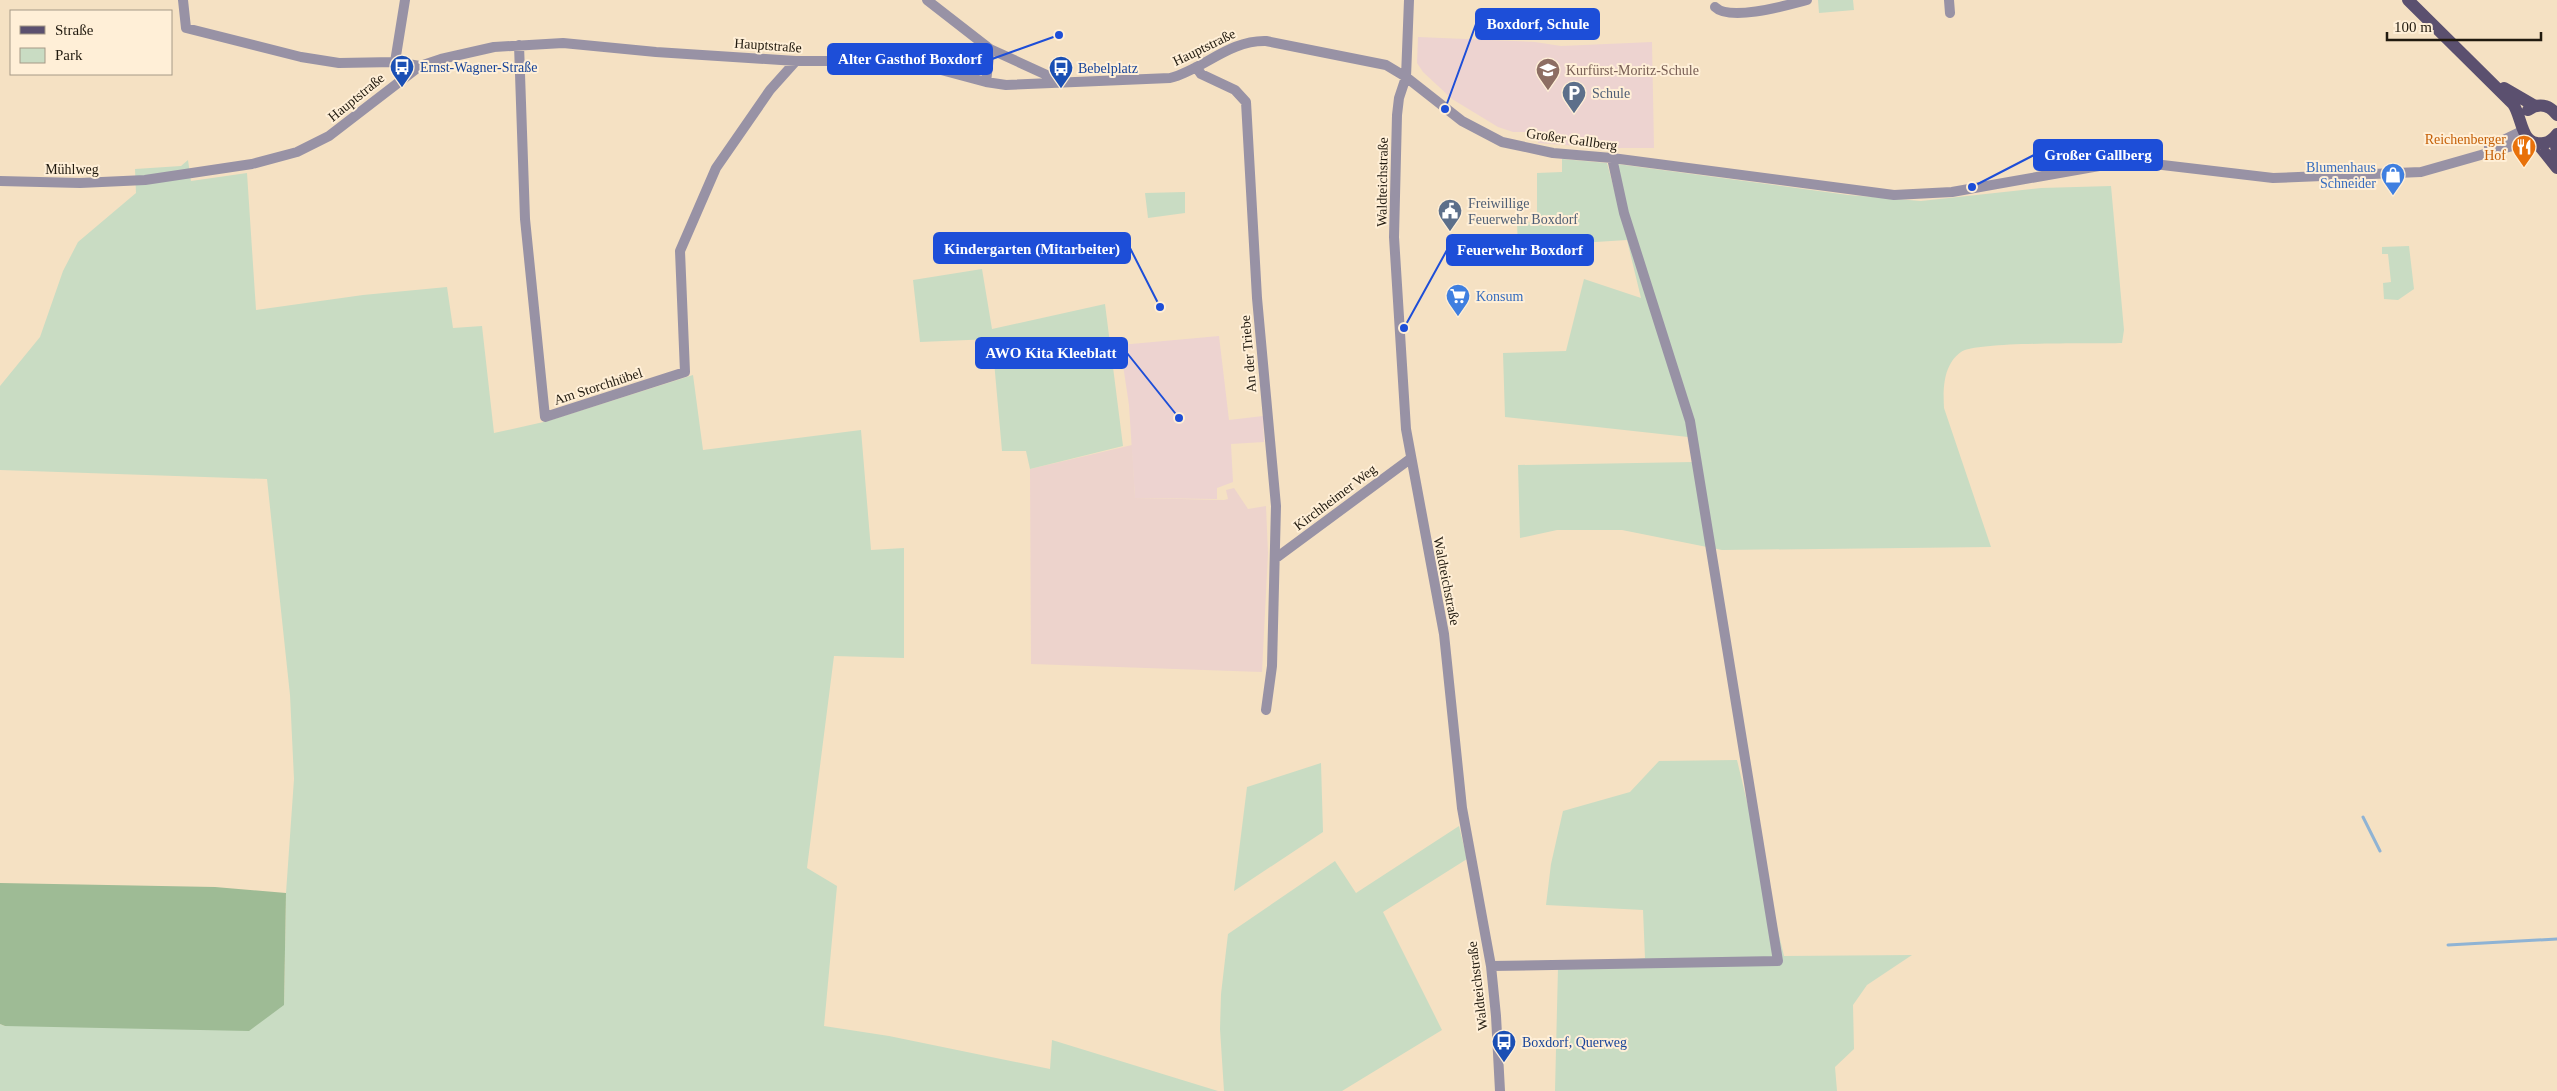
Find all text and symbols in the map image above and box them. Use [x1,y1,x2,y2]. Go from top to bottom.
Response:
callout: Boxdorf, Schule [1476,9,1599,39]
legend [10,10,172,75]
scale bar [2387,10,2541,42]
text: Boxdorf, Schule [1487,16,1590,32]
text: 100 m [2394,19,2432,35]
text: Straße [55,22,94,38]
street label: Hauptstraße [1171,26,1238,69]
street label: Hauptstraße [734,36,802,55]
callout: Alter Gasthof Boxdorf [828,44,992,74]
text: Park [55,47,83,63]
text: Alter Gasthof Boxdorf [838,51,983,67]
bus stop icon: Ernst-Wagner-Straße [389,54,415,88]
bus stop icon: Bebelplatz [1048,55,1074,89]
school or university icon: Kurfürst-Moritz-Schule [1535,57,1561,91]
place label: Ernst-Wagner-Straße [420,60,538,75]
place label: Bebelplatz [1078,61,1138,76]
place label: Kurfürst-Moritz-Schule [1566,63,1699,78]
street label: Hauptstraße [325,70,387,125]
parking icon: Schule [1561,80,1587,114]
place label: Schule [1592,86,1630,101]
street label: Großer Gallberg [1525,126,1618,153]
place label: Reichenberger Hof [2425,132,2506,163]
restaurant icon: Reichenberger Hof [2511,134,2537,168]
street label: Waldteichstraße [1374,137,1391,227]
callout: Großer Gallberg [2034,140,2162,170]
text: Großer Gallberg [2044,147,2152,163]
place label: Blumenhaus Schneider [2306,160,2376,191]
street label: Mühlweg [45,162,99,177]
shop icon: Blumenhaus Schneider [2380,162,2406,196]
place label: Freiwillige Feuerwehr Boxdorf [1468,196,1578,227]
public building icon: Freiwillige Feuerwehr Boxdorf [1437,198,1463,232]
callout: Kindergarten (Mitarbeiter) [934,233,1130,263]
callout: Feuerwehr Boxdorf [1447,235,1593,265]
text: Kindergarten (Mitarbeiter) [944,241,1120,258]
text: Feuerwehr Boxdorf [1457,242,1584,258]
supermarket icon: Konsum [1445,283,1471,317]
place label: Konsum [1476,289,1524,304]
street label: An der Triebe [1238,315,1259,393]
callout: AWO Kita Kleeblatt [976,338,1127,368]
text: AWO Kita Kleeblatt [986,345,1116,361]
street label: Am Storchhübel [552,365,644,408]
street label: Kirchheimer Weg [1291,462,1379,533]
street label: Waldteichstraße [1431,536,1462,627]
street label: Waldteichstraße [1465,940,1490,1031]
bus stop icon: Boxdorf, Querweg [1491,1029,1517,1063]
place label: Boxdorf, Querweg [1522,1035,1627,1050]

